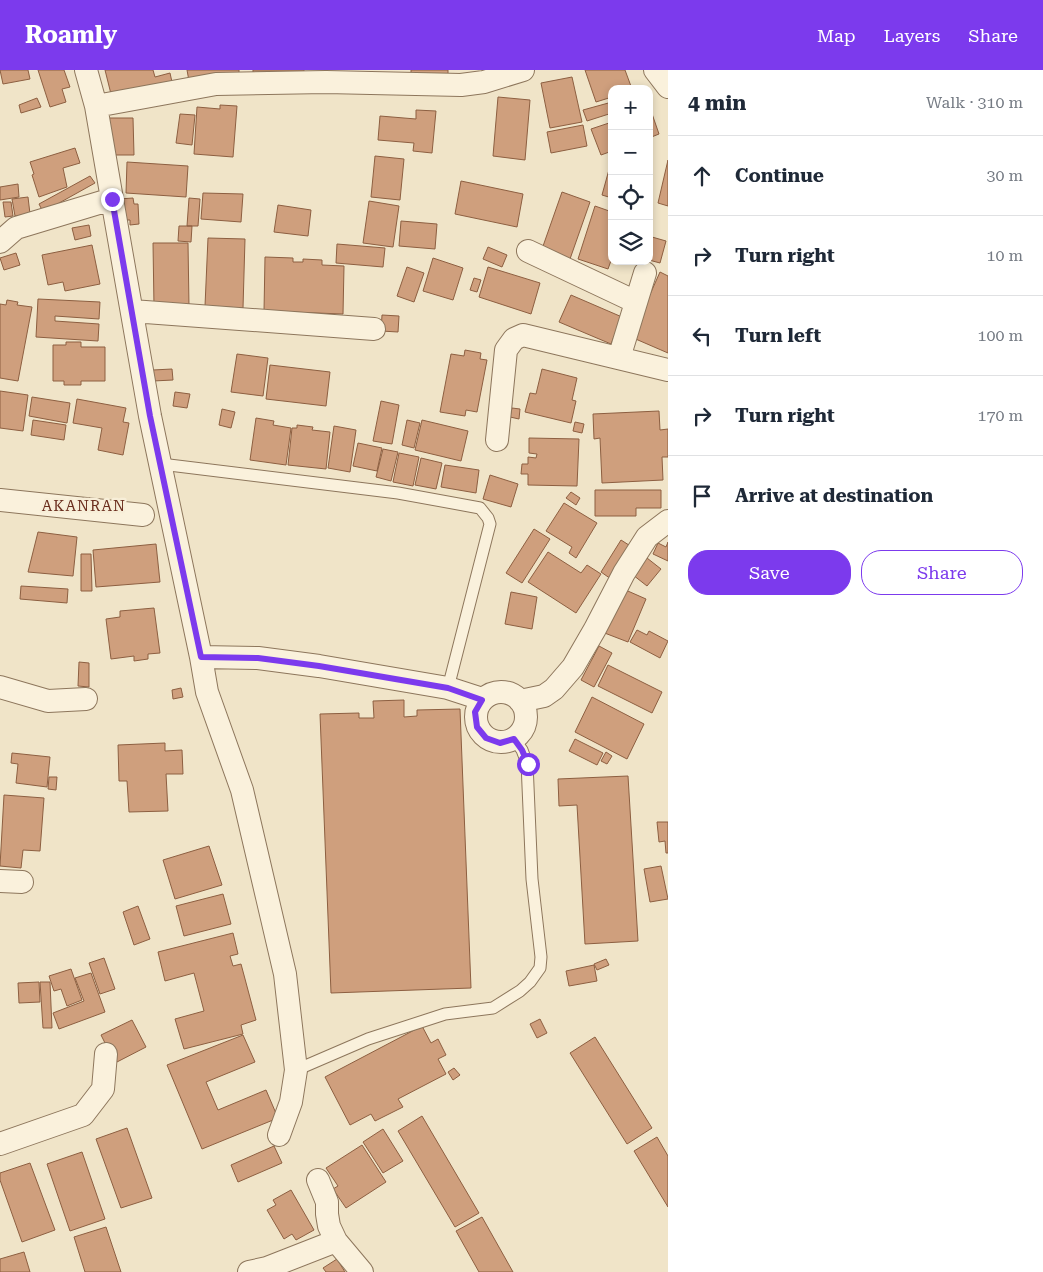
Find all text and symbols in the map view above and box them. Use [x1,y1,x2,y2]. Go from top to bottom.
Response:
text: Roamly [25,21,117,49]
text: Map [817,25,856,46]
text: Layers [884,25,940,46]
text: Share [968,25,1018,46]
map controls [608,85,653,265]
button: + [608,85,653,130]
text: 4 min [688,91,746,115]
text: Walk · 310 m [926,93,1023,112]
button: − [608,130,653,175]
icon: ahead [688,162,716,190]
text: Continue [735,164,824,187]
text: 30 m [986,166,1023,185]
button: locate [608,175,653,220]
route end [101,188,124,211]
button: layers [608,220,653,265]
icon: right [688,242,716,270]
text: Turn right [735,244,835,267]
text: 10 m [986,246,1023,265]
icon: left [688,322,716,350]
text: Turn left [735,324,821,347]
text: 100 m [977,326,1023,345]
icon: right [688,402,716,430]
text: Turn right [735,404,835,427]
text: 170 m [977,406,1023,425]
icon: arrive [688,482,716,510]
text: Arrive at destination [735,484,933,507]
district label: AKANRAN [42,497,126,515]
button: Save [688,550,851,595]
button: Share [861,550,1023,595]
route start [517,753,540,776]

